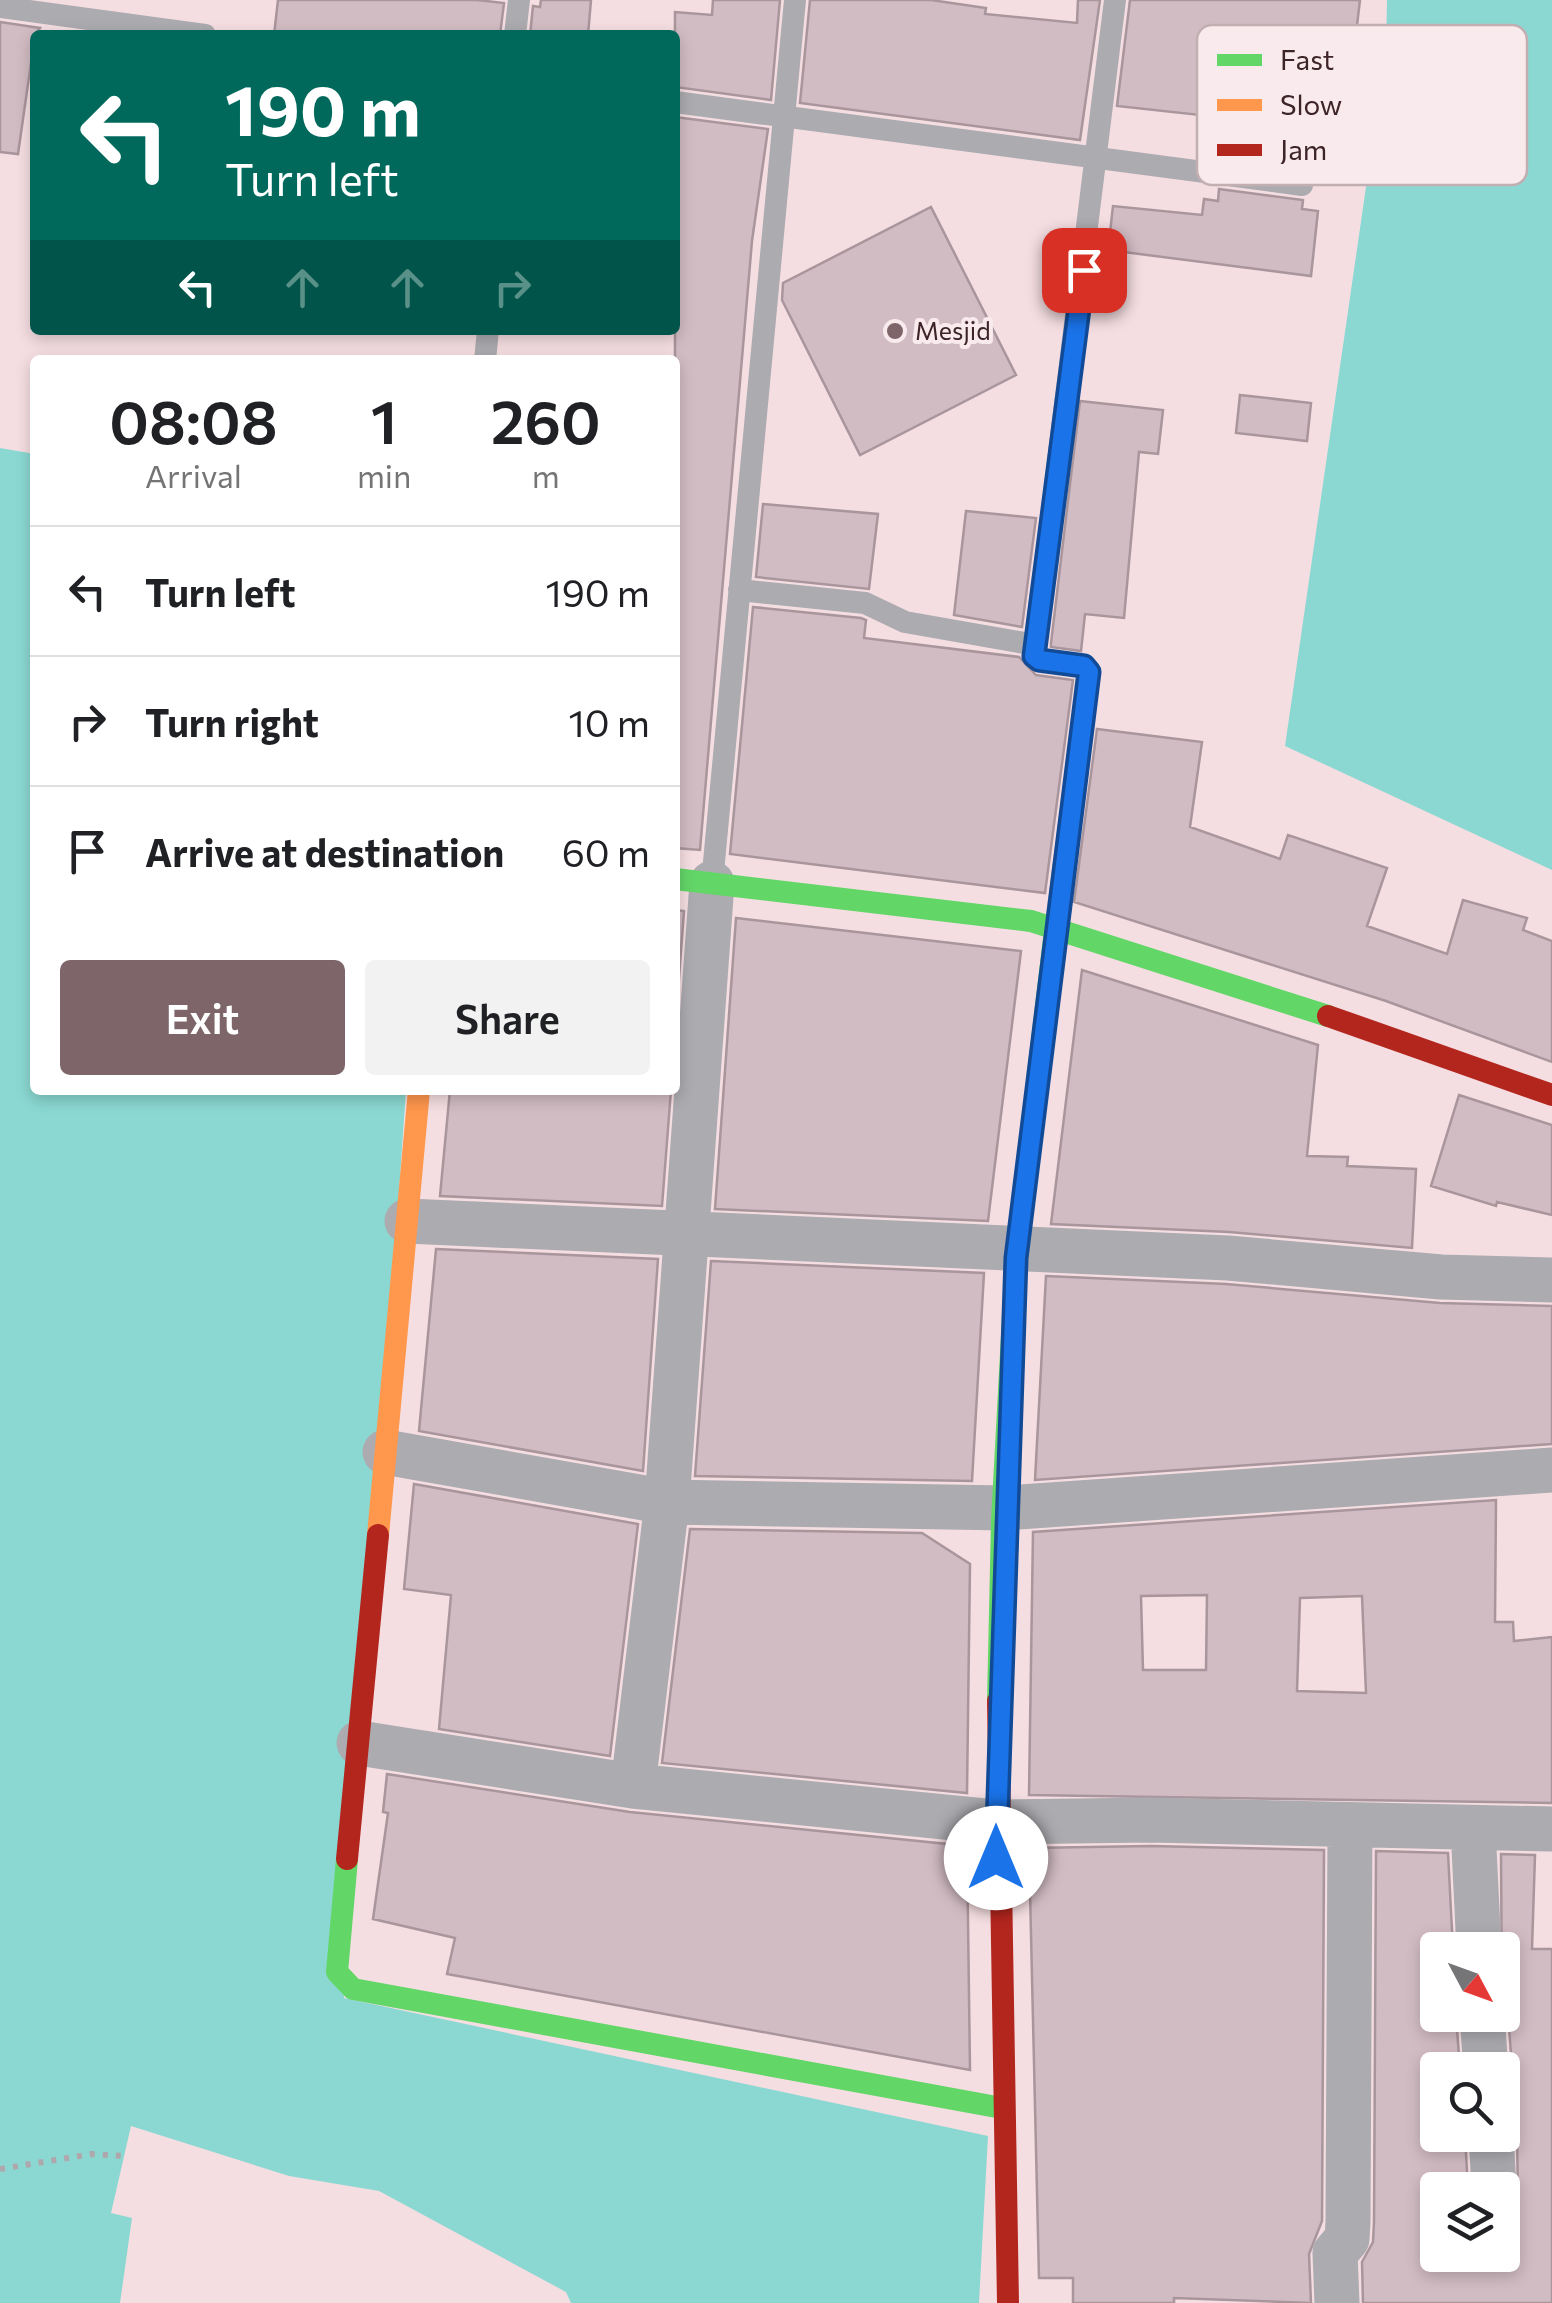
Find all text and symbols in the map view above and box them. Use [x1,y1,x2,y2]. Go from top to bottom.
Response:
legend [1197,25,1527,185]
text: Fast [1280,42,1334,76]
text: 190 m [225,65,421,150]
icon: left [60,70,190,200]
text: Slow [1280,87,1342,121]
text: Jam [1280,132,1327,166]
text: Turn left [225,150,399,205]
pin [1042,228,1127,313]
icon: arrive [1057,243,1112,298]
icon: left [170,260,225,315]
icon: ahead [275,260,330,315]
icon: ahead [380,260,435,315]
icon: right [485,260,540,315]
place label: Mesjid [915,315,991,345]
marker: Mesjid [884,320,906,342]
text: 08:08 [109,383,278,456]
text: 1 [371,383,397,456]
text: 260 [491,383,601,456]
text: Arrival [145,455,242,495]
text: min [357,455,411,495]
text: m [532,455,560,495]
icon: left [60,564,115,619]
text: Turn left [145,568,296,615]
text: 190 m [545,568,650,615]
icon: right [60,694,115,749]
text: Turn right [145,698,319,745]
text: 10 m [569,698,650,745]
icon: arrive [60,824,115,879]
text: Arrive at destination [145,828,504,875]
text: 60 m [562,828,650,875]
button: Exit [60,960,345,1075]
button: Share [365,960,650,1075]
position arrow [944,1806,1048,1910]
north arrow [1420,1932,1520,2032]
map controls [1420,1932,1520,2272]
button: search [1420,2052,1520,2152]
button: layers [1420,2172,1520,2272]

